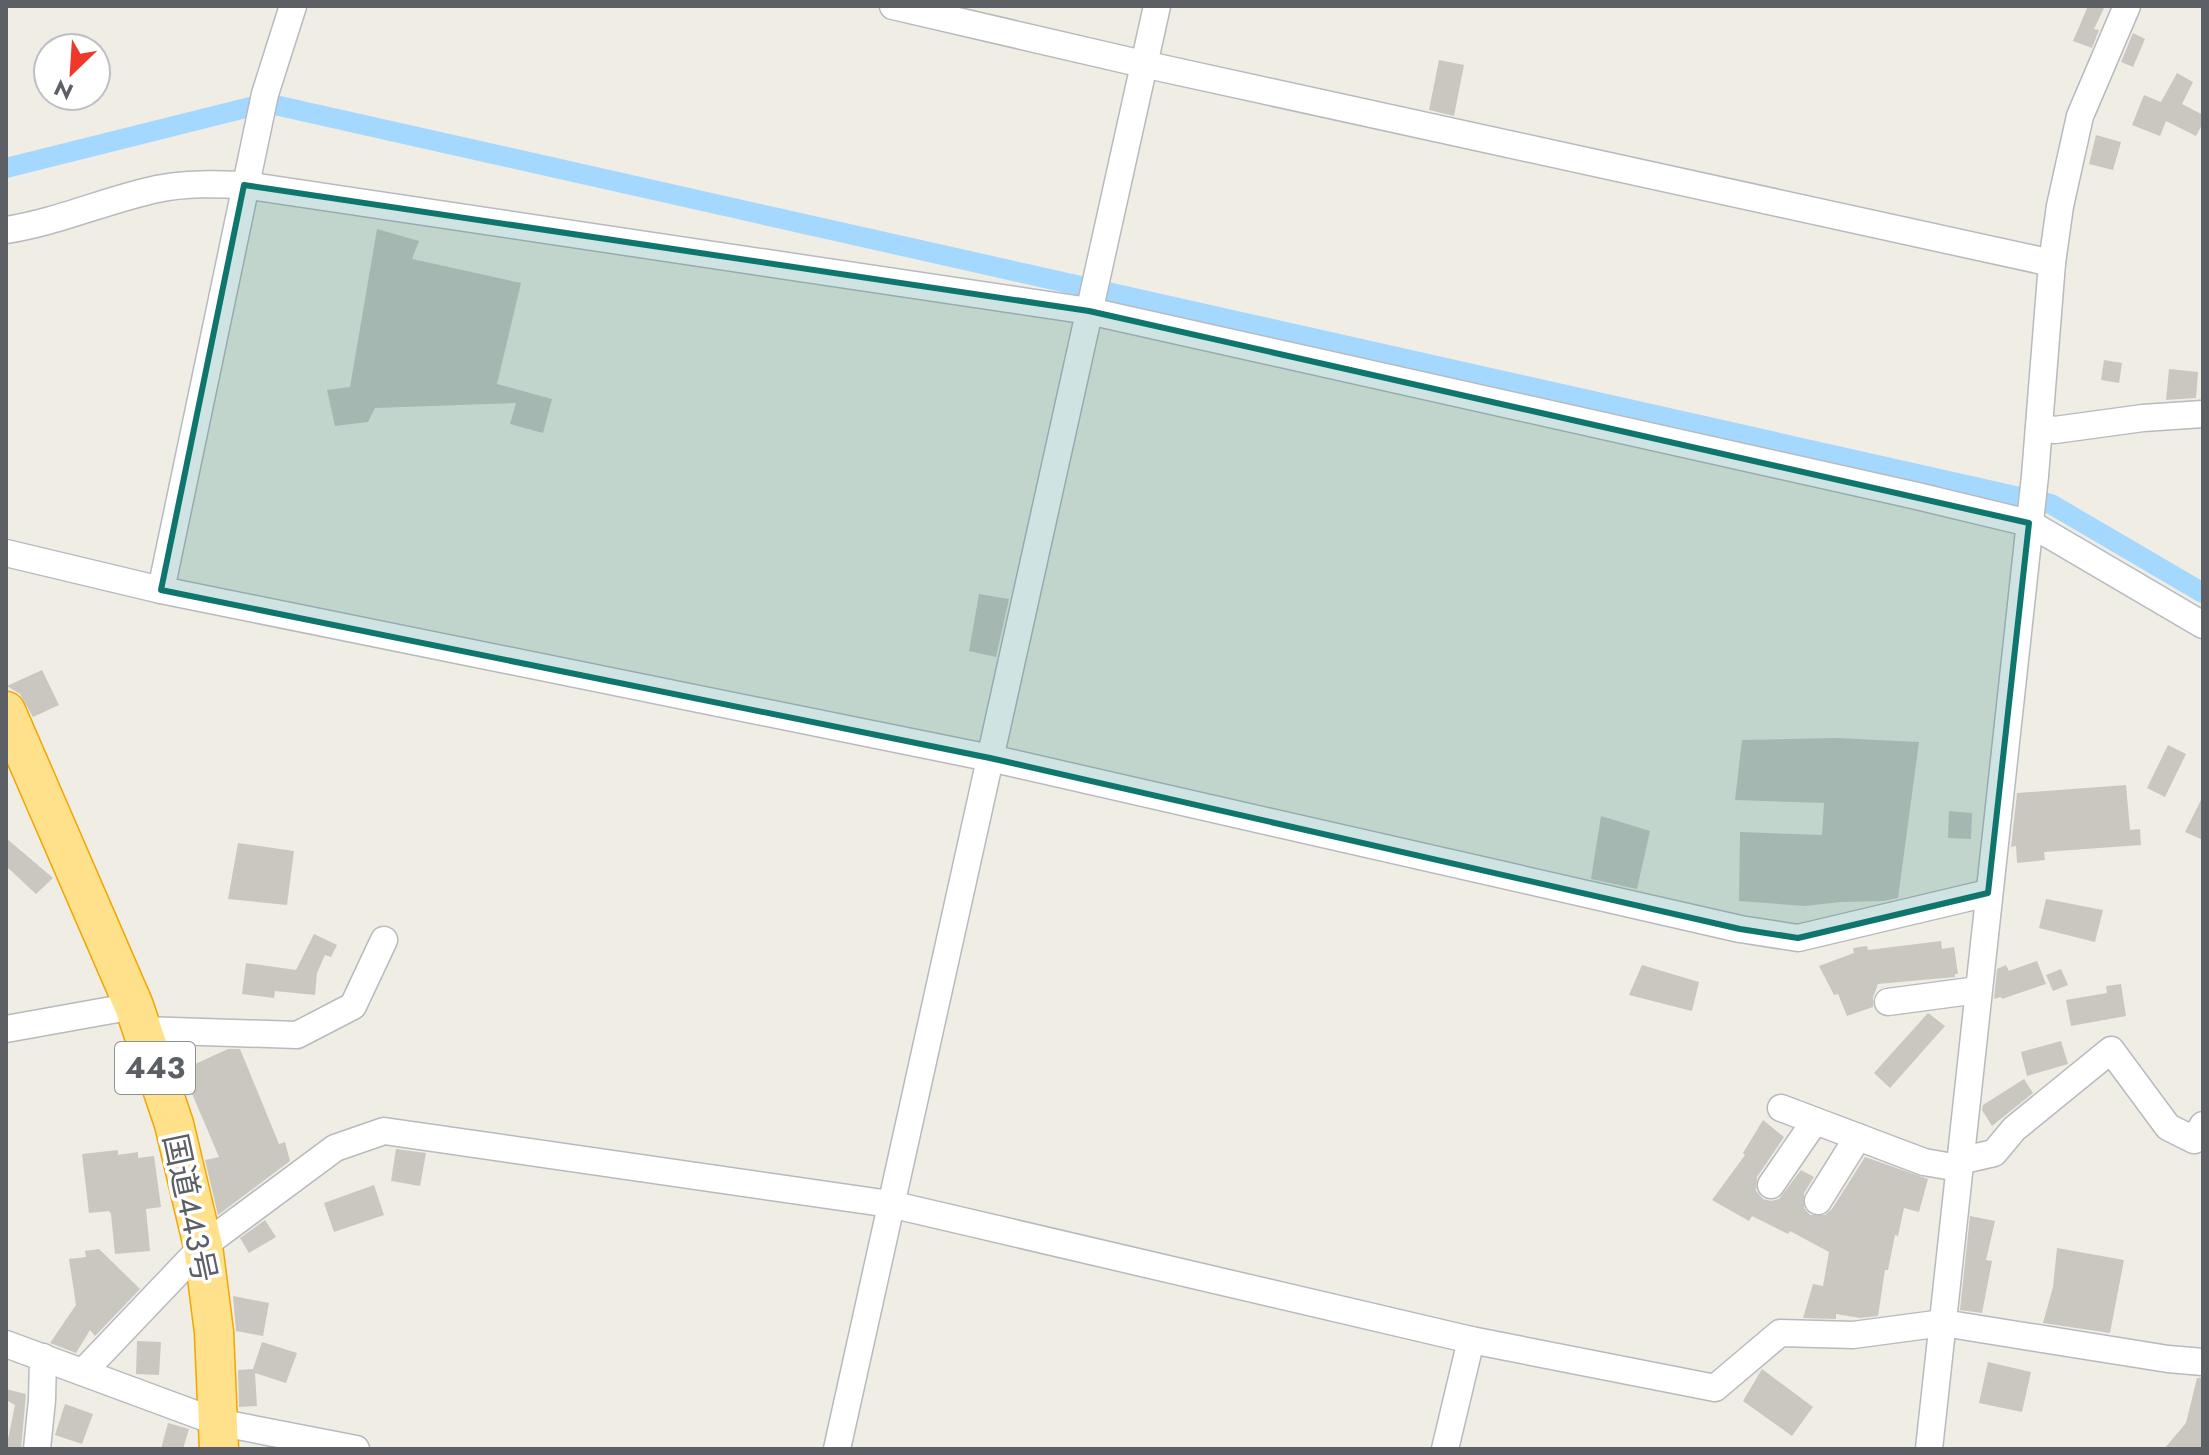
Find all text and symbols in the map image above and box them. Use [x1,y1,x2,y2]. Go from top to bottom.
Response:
north arrow [32,32,112,112]
text: N [49,72,78,108]
road number: 443 [115,1042,195,1094]
street label: 国道443号 [152,1129,228,1287]

